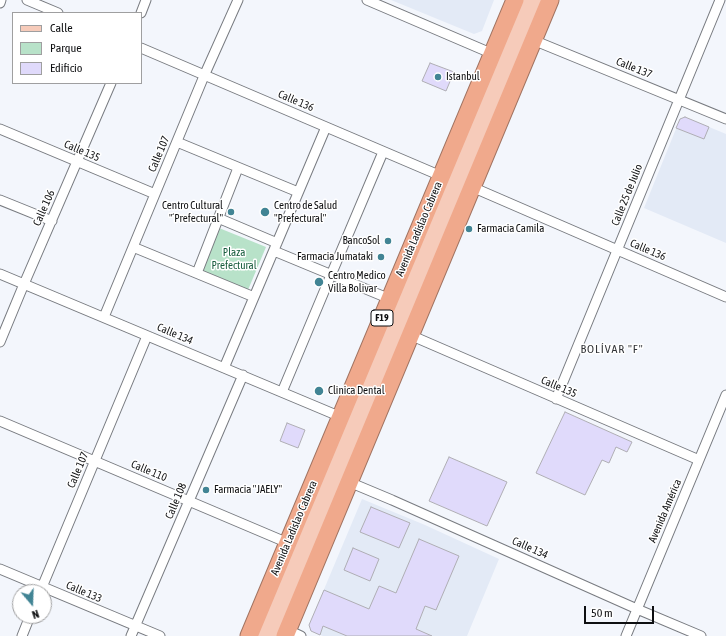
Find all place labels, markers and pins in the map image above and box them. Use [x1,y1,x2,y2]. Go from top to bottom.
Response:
place label: Istanbul [446,70,480,84]
marker: Istanbul [433,72,443,82]
place label: Centro Cultural "´Prefectural" [162,199,223,225]
place label: Centro de Salud "Prefectural" [274,199,337,225]
marker: Centro de Salud "Prefectural" [259,206,271,218]
marker: Centro Cultural "´Prefectural" [226,207,236,217]
place label: Farmacia Camila [477,222,544,236]
marker: Farmacia Camila [464,224,474,234]
place label: BancoSol [342,234,380,248]
marker: BancoSol [383,236,393,246]
place label: Farmacia Jumataki [297,250,373,264]
marker: Farmacia Jumataki [376,252,386,262]
place label: Centro Medico Villa Bolivar [328,269,386,295]
marker: Centro Medico Villa Bolivar [313,276,325,288]
place label: Clinica Dental [328,384,385,398]
marker: Clinica Dental [313,385,325,397]
place label: Farmacia "JAELY" [214,483,282,497]
marker: Farmacia "JAELY" [201,485,211,495]

